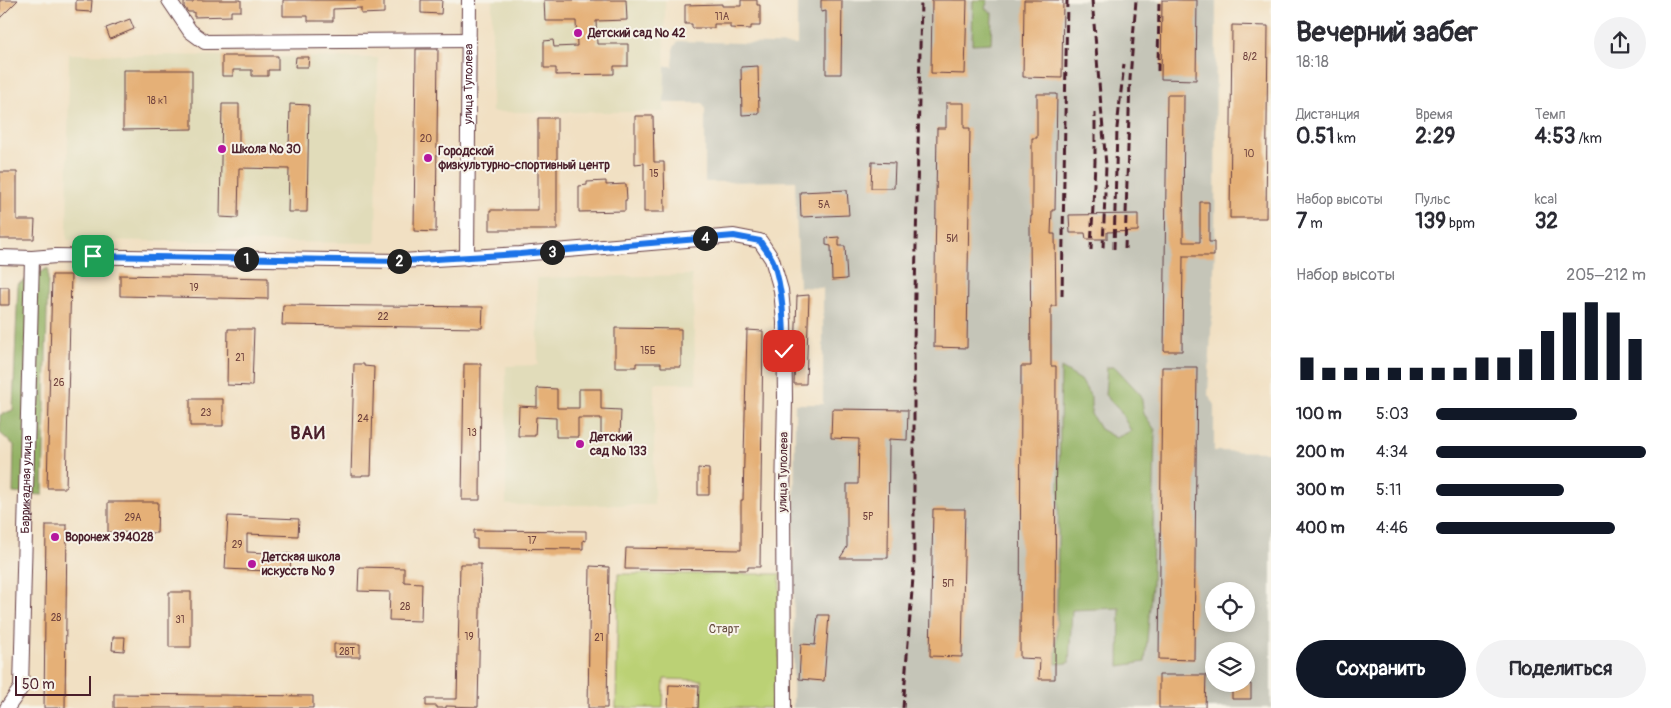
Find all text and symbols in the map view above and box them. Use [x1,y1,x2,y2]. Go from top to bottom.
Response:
house number: 11А [715,11,730,23]
text: Вечерний забег [1296,15,1478,50]
button: share [1594,17,1646,69]
place label: Детский сад № 42 [587,26,686,41]
marker: Детский сад № 42 [572,27,584,39]
street label: улица Туполева [461,43,477,125]
house number: 8/2 [1243,51,1258,63]
text: 18:18 [1296,52,1329,72]
house number: 18 к1 [147,95,167,107]
text: Дистанция [1296,106,1360,123]
text: Время [1415,106,1453,123]
text: Темп [1535,106,1566,123]
text: 0.51 [1296,123,1335,150]
text: 2:29 [1415,123,1455,150]
text: 4:53 [1535,123,1576,150]
text: km [1335,130,1356,147]
text: /km [1576,130,1602,147]
house number: 20 [420,133,432,145]
place label: Школа № 30 [231,142,301,157]
marker: Школа № 30 [216,143,228,155]
place label: Городской физкультурно-спортивный центр [438,144,610,173]
house number: 10 [1244,148,1255,160]
marker: Городской физкультурно-спортивный центр [422,152,434,164]
house number: 15 [649,168,659,180]
text: Набор высоты [1296,191,1383,208]
text: Пульс [1415,191,1451,208]
text: kcal [1535,191,1557,208]
house number: 5А [818,199,830,211]
text: 7 [1296,208,1307,235]
text: 139 [1415,208,1446,235]
text: 32 [1535,208,1558,235]
text: m [1307,215,1323,232]
text: bpm [1446,215,1475,232]
pin: 4 [692,226,718,250]
text: 4 [701,230,710,247]
house number: 5И [946,233,958,245]
pin [72,235,114,277]
pin: 3 [540,240,564,264]
icon: arrive [79,242,107,270]
text: 3 [549,244,556,261]
pin: 1 [234,246,258,272]
pin: 2 [386,248,412,274]
text: 1 [244,251,249,268]
text: 2 [396,253,403,270]
text: Набор высоты [1296,265,1395,285]
text: 205–212 m [1566,265,1646,285]
house number: 19 [189,282,199,294]
house number: 22 [377,311,389,323]
pin [763,330,805,372]
icon: check [770,337,798,365]
house number: 15Б [640,345,656,357]
house number: 21 [235,352,245,364]
house number: 26 [53,377,65,389]
text: 100 m [1296,404,1342,424]
text: 5:03 [1376,404,1409,424]
house number: 23 [201,407,212,419]
house number: 24 [357,413,369,425]
district label: ВАИ [290,422,326,445]
house number: 13 [467,427,477,439]
place label: Детский сад № 133 [589,430,647,459]
street label: улица Туполева [775,431,792,513]
street label: Баррикадная улица [18,435,35,534]
marker: Детский сад № 133 [574,438,586,450]
text: 200 m [1296,442,1344,462]
text: 4:34 [1376,442,1408,462]
text: 300 m [1296,480,1344,500]
text: 5:11 [1376,480,1401,500]
house number: 5Р [863,511,873,523]
house number: 29А [124,512,142,524]
text: 400 m [1296,518,1345,538]
text: 4:46 [1376,518,1408,538]
place label: Воронеж 394028 [65,530,153,545]
marker: Воронеж 394028 [49,531,61,543]
house number: 17 [527,535,537,547]
house number: 29 [232,539,242,551]
place label: Детская школа искусств № 9 [261,550,341,579]
marker: Детская школа искусств № 9 [246,558,258,570]
house number: 5П [942,578,954,590]
map controls [1205,582,1255,692]
button: locate [1205,582,1255,632]
house number: 28 [400,601,410,613]
house number: 28 [51,612,61,624]
house number: 31 [175,614,185,626]
park label: Старт [709,622,739,637]
house number: 19 [464,631,474,643]
house number: 21 [594,632,604,644]
button: Сохранить [1296,640,1466,698]
button: Поделиться [1476,640,1646,698]
button: layers [1205,642,1255,692]
house number: 28Т [339,646,356,658]
scale bar [15,673,91,696]
text: 50 m [22,676,55,693]

